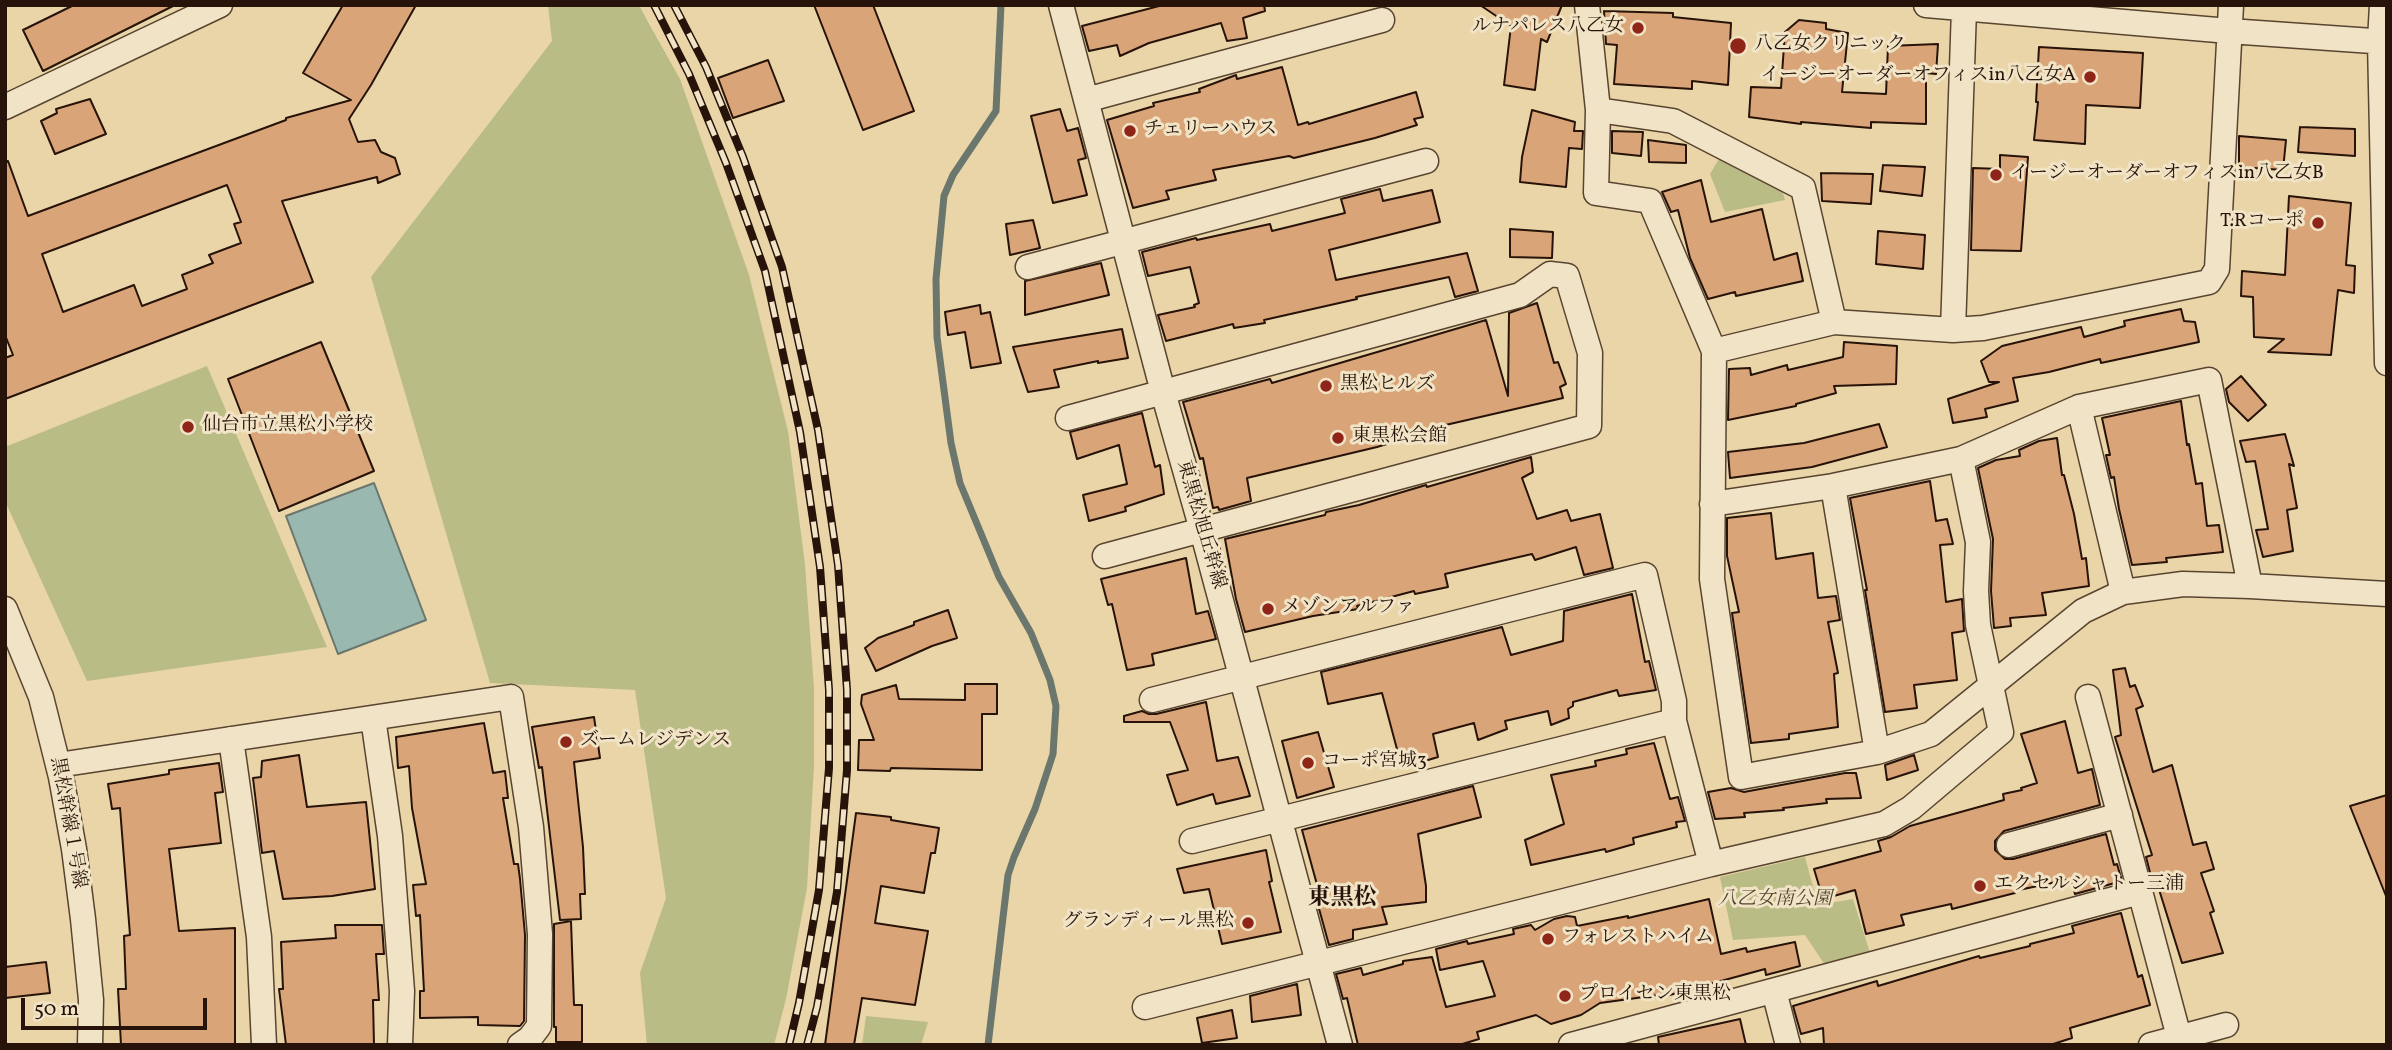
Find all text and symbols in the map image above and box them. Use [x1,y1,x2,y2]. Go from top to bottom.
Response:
place label: ルナパレス八乙女 [1472,17,1624,39]
marker: ルナパレス八乙女 [1630,20,1646,36]
place label: 八乙女クリニック [1754,35,1906,57]
marker: 八乙女クリニック [1728,36,1748,56]
place label: イージーオーダーオフィスin八乙女A [1761,66,2076,88]
marker: イージーオーダーオフィスin八乙女A [2082,69,2098,85]
place label: チェリーハウス [1144,120,1277,142]
marker: チェリーハウス [1122,123,1138,139]
place label: イージーオーダーオフィスin八乙女B [2010,164,2324,186]
marker: イージーオーダーオフィスin八乙女B [1988,167,2004,183]
place label: T.Rコーポ [2220,212,2304,234]
marker: T.Rコーポ [2310,215,2326,231]
place label: 黒松ヒルズ [1340,375,1435,397]
marker: 黒松ヒルズ [1318,378,1334,394]
place label: 仙台市立黒松小学校 [202,416,373,438]
marker: 仙台市立黒松小学校 [180,419,196,435]
place label: 東黒松会館 [1352,427,1447,449]
marker: 東黒松会館 [1330,430,1346,446]
street label: 東黒松旭丘幹線 [1171,458,1229,592]
place label: メゾンアルファ [1282,598,1415,620]
marker: メゾンアルファ [1260,601,1276,617]
place label: ズームレジデンス [580,731,731,753]
marker: ズームレジデンス [558,734,574,750]
place label: コーポ宮城3 [1322,752,1427,774]
marker: コーポ宮城3 [1300,755,1316,771]
street label: 黒松幹線１号線 [44,756,90,890]
place label: エクセルシャトー三浦 [1994,875,2184,897]
marker: エクセルシャトー三浦 [1972,878,1988,894]
district label: 東黒松 [1308,886,1376,914]
park label: 八乙女南公園 [1718,890,1832,912]
place label: グランディール黒松 [1063,912,1234,934]
marker: グランディール黒松 [1240,915,1256,931]
place label: フォレストハイム [1562,928,1714,950]
marker: フォレストハイム [1540,931,1556,947]
scale bar [24,984,210,1028]
place label: プロイセン東黒松 [1579,985,1731,1007]
marker: プロイセン東黒松 [1557,988,1573,1004]
text: 50 m [34,995,79,1024]

